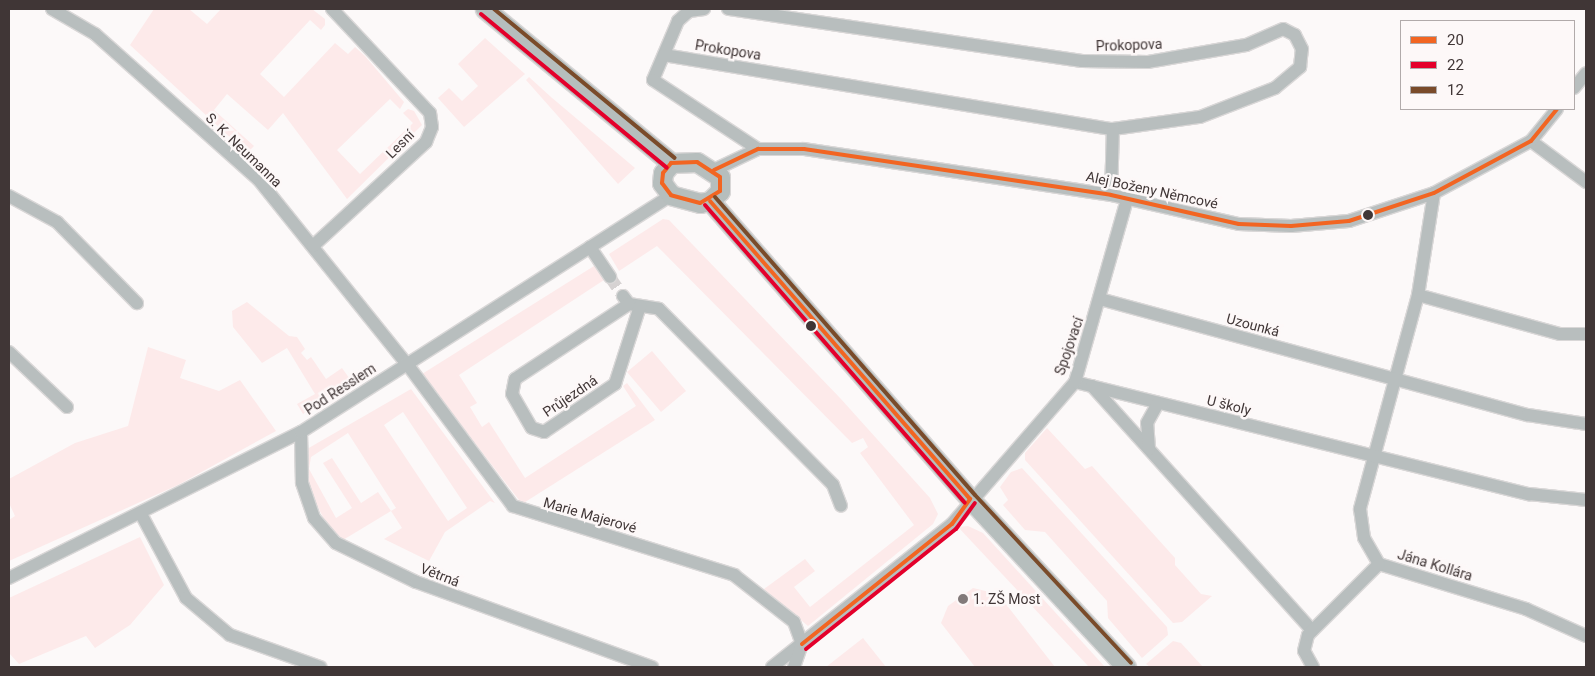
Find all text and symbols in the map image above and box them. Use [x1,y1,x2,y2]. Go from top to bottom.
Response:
legend [1400,20,1575,110]
text: 20 [1447,31,1464,49]
street label: Prokopova [1095,35,1163,55]
street label: Prokopova [694,36,762,64]
text: 22 [1447,56,1464,74]
text: 12 [1447,81,1464,99]
street label: S. K. Neumanna [202,109,286,191]
street label: Lesní [382,126,418,162]
street label: Alej Boženy Němcové [1084,168,1220,212]
unlabelled marker [1363,210,1373,220]
street label: Uzounká [1225,310,1281,340]
street label: Spojovací [1051,315,1087,377]
unlabelled marker [806,321,816,331]
street label: Pod Resslem [301,360,379,418]
street label: Průjezdná [540,372,600,420]
street label: U školy [1205,391,1253,419]
street label: Marie Majerové [541,494,639,536]
street label: Jána Kollára [1396,546,1474,584]
street label: Větrná [418,560,462,590]
place label: 1. ZŠ Most [973,591,1040,607]
marker: 1. ZŠ Most [957,593,969,605]

